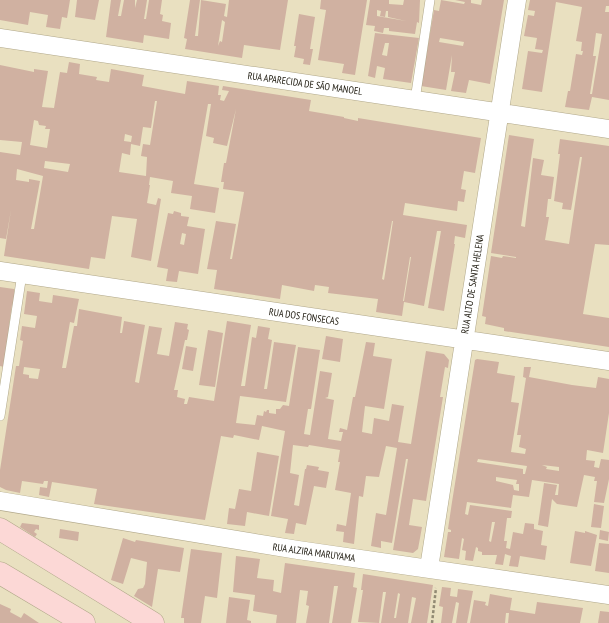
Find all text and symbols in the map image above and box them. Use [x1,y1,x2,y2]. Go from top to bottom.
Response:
street label: RUA APARECIDA DE SÃO MANOEL [247,69,364,98]
street label: RUA ALTO DE SANTA HELENA [458,233,487,335]
street label: RUA DOS FONSECAS [268,305,340,328]
street label: RUA ALZIRA MARUYAMA [272,540,356,565]

